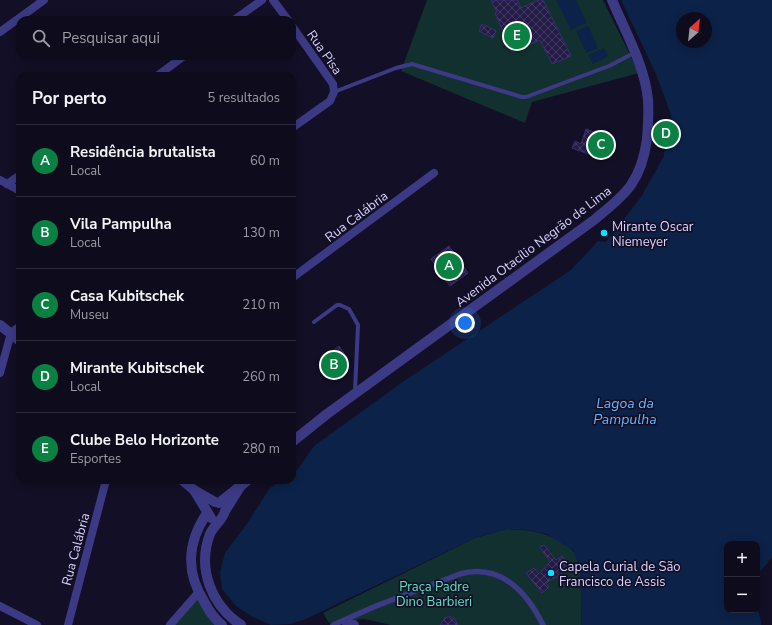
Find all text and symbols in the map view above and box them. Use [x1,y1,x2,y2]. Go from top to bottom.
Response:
north arrow [676,12,712,48]
search box [16,16,296,60]
pin: E [504,21,530,51]
icon: search [30,27,52,49]
street label: Rua Pisa [302,27,346,78]
text: Pesquisar aqui [62,28,160,48]
text: Por perto [32,87,107,110]
text: 5 resultados [208,89,280,107]
pin: D [653,119,679,149]
pin: C [588,130,614,160]
text: Residência brutalista [70,142,216,162]
text: A [40,152,50,170]
text: 60 m [250,152,280,170]
text: Local [70,162,101,180]
street label: Avenida Otacílio Negrão de Lima [452,182,615,311]
street label: Rua Calábria [321,187,392,246]
text: Vila Pampulha [70,214,172,234]
place label: Mirante Oscar Niemeyer [612,218,694,251]
text: B [41,224,49,242]
text: 130 m [242,224,280,242]
marker: Mirante Oscar Niemeyer [599,228,609,238]
text: Local [70,234,101,252]
pin: A [436,251,462,281]
text: Casa Kubitschek [70,286,184,306]
text: C [41,296,49,314]
text: 210 m [242,296,280,314]
text: Museu [70,306,109,324]
your location [455,313,475,333]
pin: B [321,350,347,380]
text: Mirante Kubitschek [70,358,204,378]
text: D [40,368,50,386]
text: 260 m [242,368,280,386]
text: Local [70,378,101,396]
water label: Lagoa da Pampulha [593,394,657,429]
text: Clube Belo Horizonte [70,430,219,450]
text: E [41,440,49,458]
text: 280 m [242,440,280,458]
text: Esportes [70,450,121,468]
street label: Rua Calábria [58,511,94,588]
map controls [724,541,760,613]
button: + [724,541,760,577]
place label: Capela Curial de São Francisco de Assis [559,558,681,591]
marker: Capela Curial de São Francisco de Assis [546,568,556,578]
button: − [724,577,760,613]
park label: Praça Padre Dino Barbieri [396,578,472,611]

